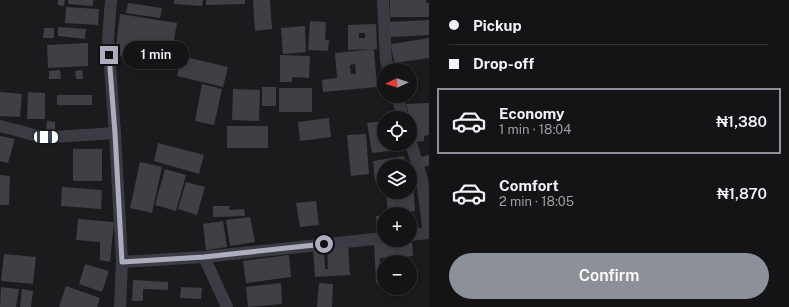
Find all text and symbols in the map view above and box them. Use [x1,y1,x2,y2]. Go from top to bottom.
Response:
text: Pickup [473,17,522,34]
callout: 1 min [123,41,189,69]
route end [100,46,118,64]
text: 1 min [141,47,171,62]
text: Drop-off [473,55,534,72]
north arrow [377,63,417,103]
map controls [377,63,417,295]
icon: car [451,103,487,139]
text: Economy [499,105,564,122]
button: locate [377,111,417,151]
text: ₦1,380 [716,113,767,130]
text: 1 min · 18:04 [499,122,571,137]
car [34,131,58,143]
button: layers [377,159,417,199]
icon: car [451,175,487,211]
text: Comfort [499,177,559,194]
text: ₦1,870 [717,185,767,202]
text: 2 min · 18:05 [499,194,574,209]
button: + [377,207,417,247]
route start [315,235,333,253]
button: Confirm [449,253,769,299]
button: − [377,255,417,295]

